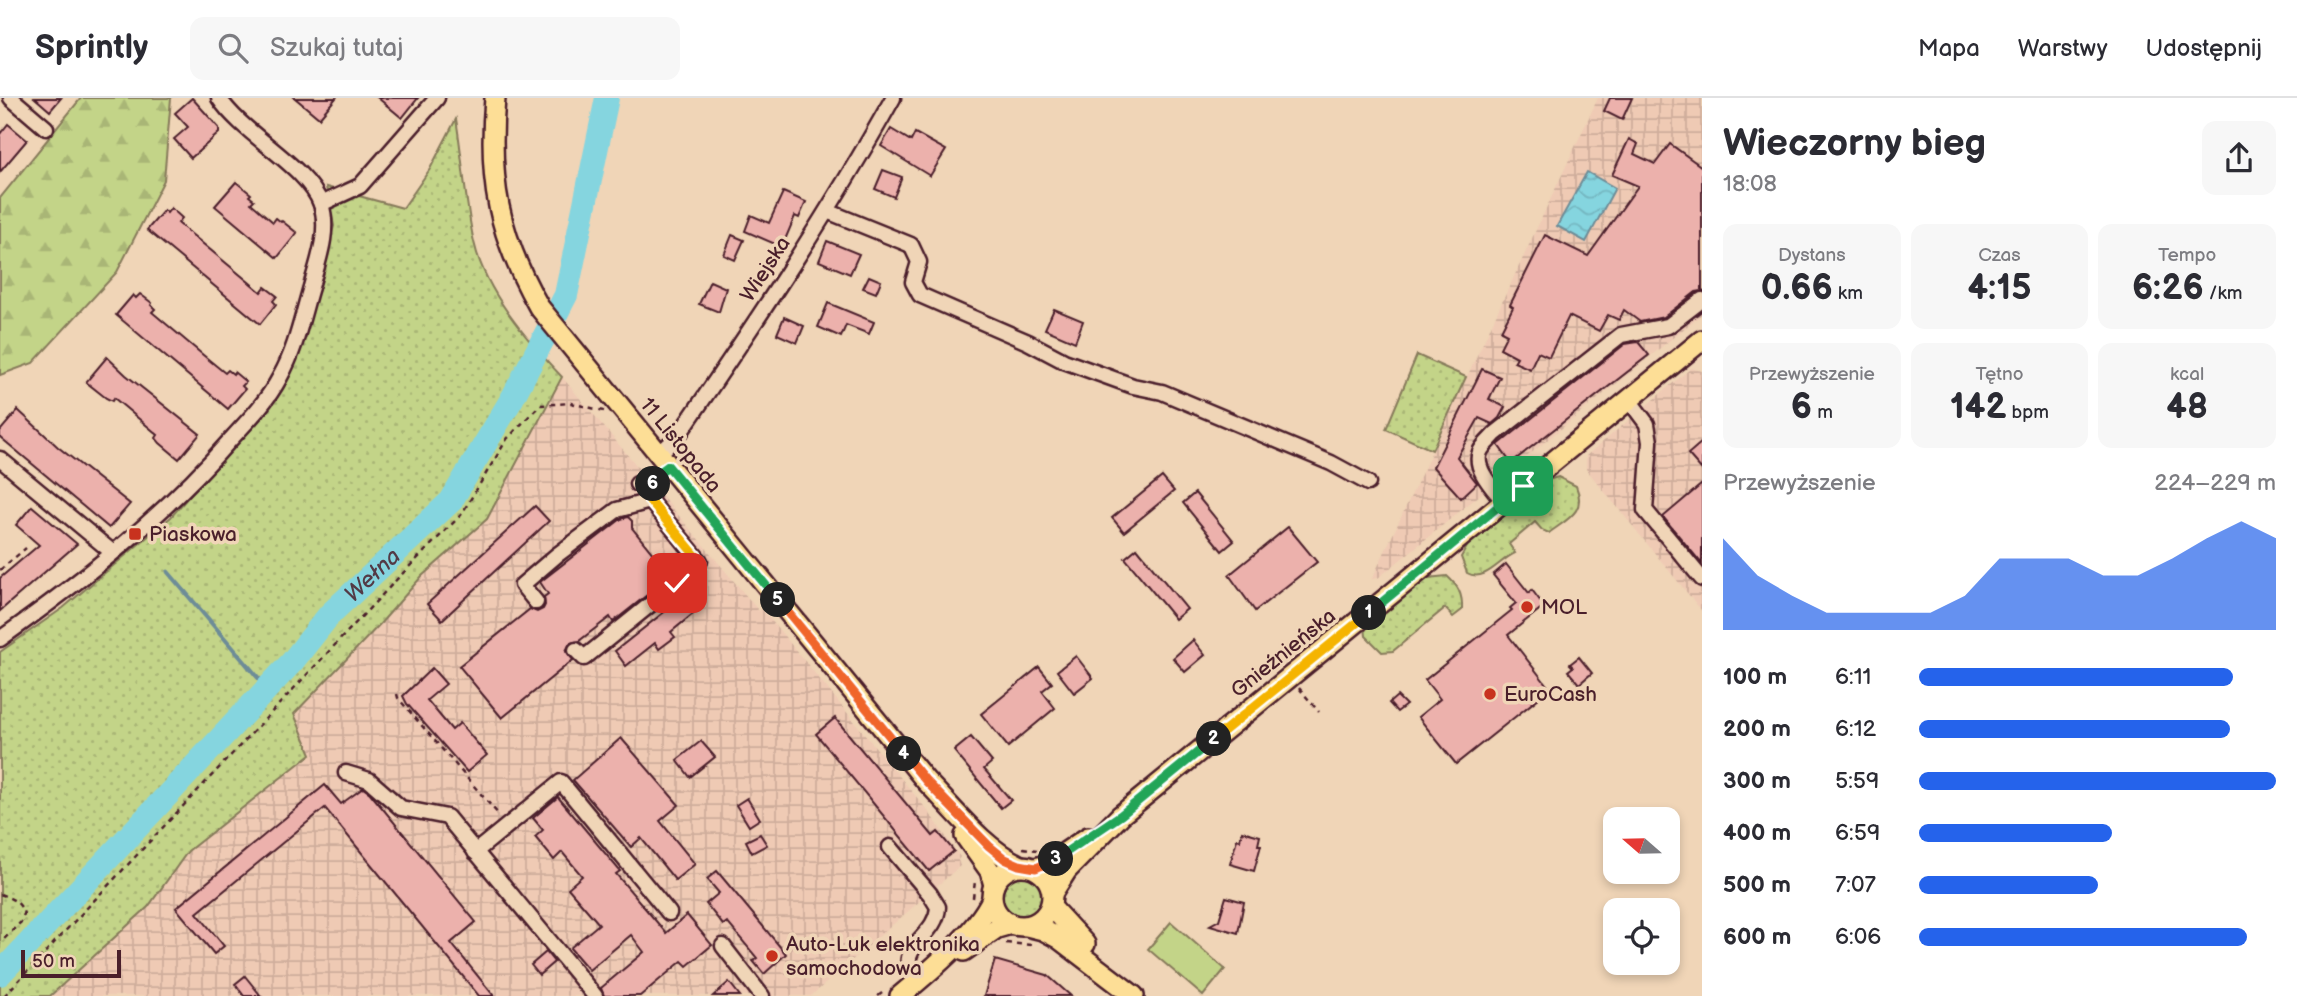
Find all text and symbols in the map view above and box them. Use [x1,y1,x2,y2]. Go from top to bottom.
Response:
search box [190,17,680,80]
text: Sprintly [35,28,148,68]
icon: search [214,29,252,67]
text: Szukaj tutaj [270,33,403,64]
text: Mapa [1918,34,1980,63]
text: Warstwy [2018,34,2108,63]
text: Udostępnij [2146,34,2262,63]
text: Wieczorny bieg [1723,121,1986,166]
button: share [2202,121,2276,195]
text: 18:08 [1723,170,1777,198]
street label: Wiejska [735,232,796,307]
text: Dystans [1778,244,1846,267]
text: Czas [1978,244,2021,267]
text: Tempo [2158,244,2216,267]
text: 0.66 [1761,267,1833,310]
text: 4:15 [1968,267,2031,310]
text: 6:26 [2132,267,2204,310]
text: km [1833,282,1863,305]
text: /km [2204,282,2242,305]
text: Przewyższenie [1749,363,1875,386]
text: Tętno [1975,363,2024,386]
text: kcal [2170,363,2204,386]
text: 6 [1791,386,1812,429]
text: 142 [1950,386,2006,429]
text: 48 [2166,386,2208,429]
street label: 11 Listopada [635,393,727,498]
text: m [1812,401,1833,424]
text: bpm [2006,401,2049,424]
pin [1493,456,1553,516]
pin: 6 [636,466,670,502]
icon: arrive [1504,467,1542,505]
text: Przewyższenie [1723,469,1876,497]
text: 224–229 m [2154,469,2276,497]
text: 6 [647,472,658,495]
place label: Piaskowa [149,522,237,547]
marker: Piaskowa [127,526,143,542]
water label: Wełna [339,543,407,609]
pin [647,553,707,613]
icon: check [658,564,696,602]
pin: 5 [760,582,796,618]
text: 5 [772,588,783,611]
place label: MOL [1541,595,1587,620]
pin: 1 [1352,596,1386,630]
marker: MOL [1519,599,1535,615]
text: 1 [1365,601,1373,624]
street label: Gnieźnieńska [1226,604,1341,703]
text: 100 m [1723,663,1787,691]
text: 6:11 [1835,663,1872,691]
place label: EuroCash [1504,682,1597,707]
marker: EuroCash [1482,686,1498,702]
text: 200 m [1723,715,1791,743]
text: 6:12 [1835,715,1876,743]
pin: 2 [1196,722,1232,756]
text: 2 [1208,727,1219,750]
pin: 4 [886,736,922,772]
text: 4 [898,742,909,765]
text: 300 m [1723,767,1791,795]
text: 5:59 [1835,767,1879,795]
north arrow [1603,807,1680,884]
map controls [1603,807,1680,975]
text: 400 m [1723,819,1791,847]
text: 6:59 [1835,819,1880,847]
pin: 3 [1038,842,1074,876]
text: 3 [1050,847,1061,870]
text: 500 m [1723,871,1791,899]
text: 7:07 [1835,871,1876,899]
button: locate [1603,898,1680,975]
text: 600 m [1723,923,1791,951]
text: 6:06 [1835,923,1881,951]
place label: Auto-Luk elektronika samochodowa [786,932,980,981]
scale bar [21,947,121,979]
marker: Auto-Luk elektronika samochodowa [764,948,780,964]
text: 50 m [32,950,75,973]

